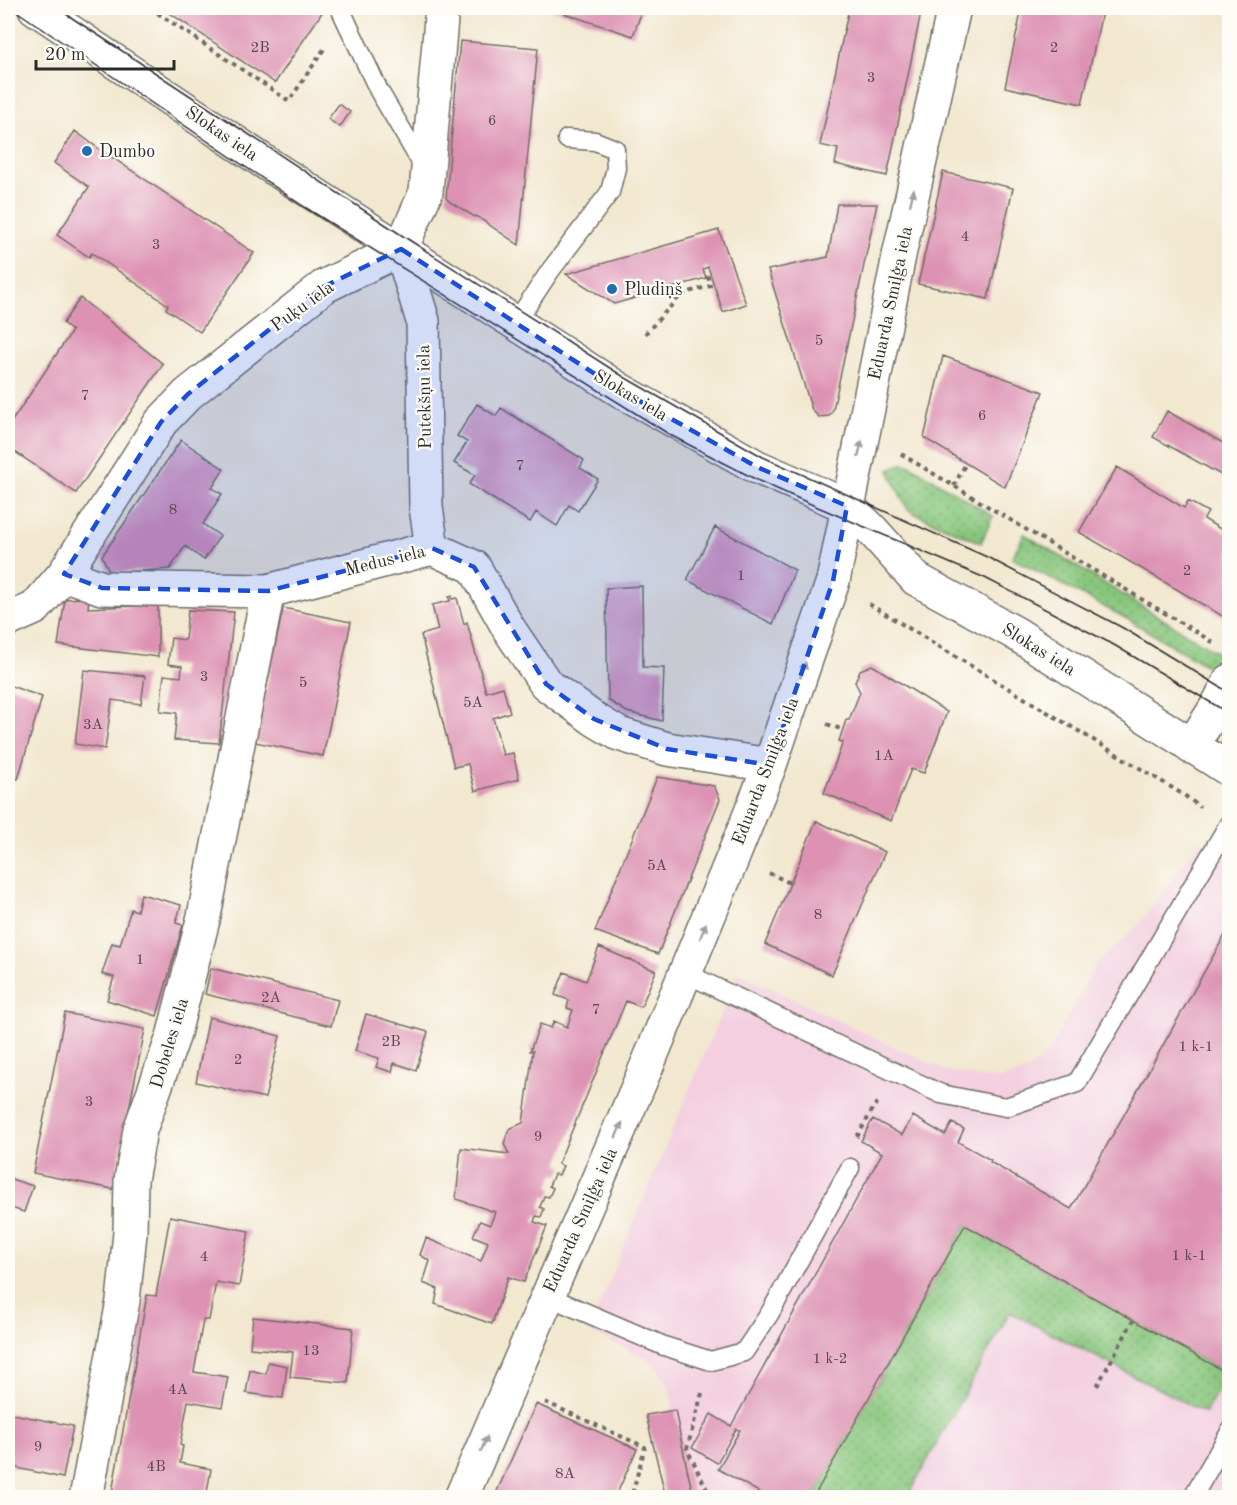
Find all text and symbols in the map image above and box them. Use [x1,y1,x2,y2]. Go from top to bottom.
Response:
scale bar [36,33,174,71]
house number: 2B [250,41,270,56]
house number: 2 [1050,41,1058,56]
text: 20 m [45,46,85,64]
house number: 3 [867,71,875,86]
street label: Slokas iela [182,103,261,165]
house number: 6 [488,114,496,129]
place label: Dumbo [99,143,155,161]
marker: Dumbo [80,144,94,158]
one-way arrow [908,187,917,206]
street label: Eduarda Smiļģa iela [865,224,917,382]
house number: 4 [961,230,969,245]
house number: 3 [152,238,160,253]
street label: Puķu iela [268,278,338,336]
place label: Pludiņš [624,281,683,300]
marker: Pludiņš [605,282,619,296]
house number: 5 [815,334,823,349]
street label: Putekšņu iela [415,344,436,450]
street label: Slokas iela [590,367,671,425]
house number: 7 [81,389,89,404]
house number: 6 [978,409,986,424]
one-way arrow [855,440,865,459]
house number: 7 [516,459,524,474]
house number: 8 [169,503,177,518]
street label: Medus iela [343,542,427,580]
house number: 2 [1183,564,1191,579]
house number: 1 [737,569,745,584]
street label: Slokas iela [999,620,1078,680]
one-way arrow [799,661,808,679]
house number: 3 [200,670,208,685]
house number: 5 [299,676,307,691]
street label: Eduarda Smiļģa iela [729,695,803,848]
house number: 5A [463,696,484,711]
house number: 3A [83,718,104,733]
house number: 1A [874,749,895,764]
house number: 5A [647,859,668,874]
house number: 8 [814,908,822,923]
one-way arrow [698,921,708,939]
house number: 1 [136,953,144,968]
house number: 2A [261,991,282,1006]
street label: Dobeles iela [148,996,192,1091]
house number: 7 [592,1003,600,1018]
house number: 2B [381,1035,401,1050]
house number: 1 k-1 [1179,1040,1213,1055]
house number: 2 [234,1053,242,1068]
house number: 3 [85,1095,93,1110]
one-way arrow [614,1120,624,1138]
house number: 9 [534,1130,542,1145]
street label: Eduarda Smiļģa iela [540,1145,622,1296]
house number: 1 k-1 [1172,1249,1206,1264]
house number: 4 [200,1250,208,1265]
house number: 13 [302,1344,320,1359]
house number: 1 k-2 [813,1352,847,1367]
house number: 4A [168,1383,189,1398]
one-way arrow [479,1435,488,1452]
house number: 9 [34,1440,42,1455]
house number: 4B [146,1460,166,1475]
house number: 8A [555,1467,576,1482]

